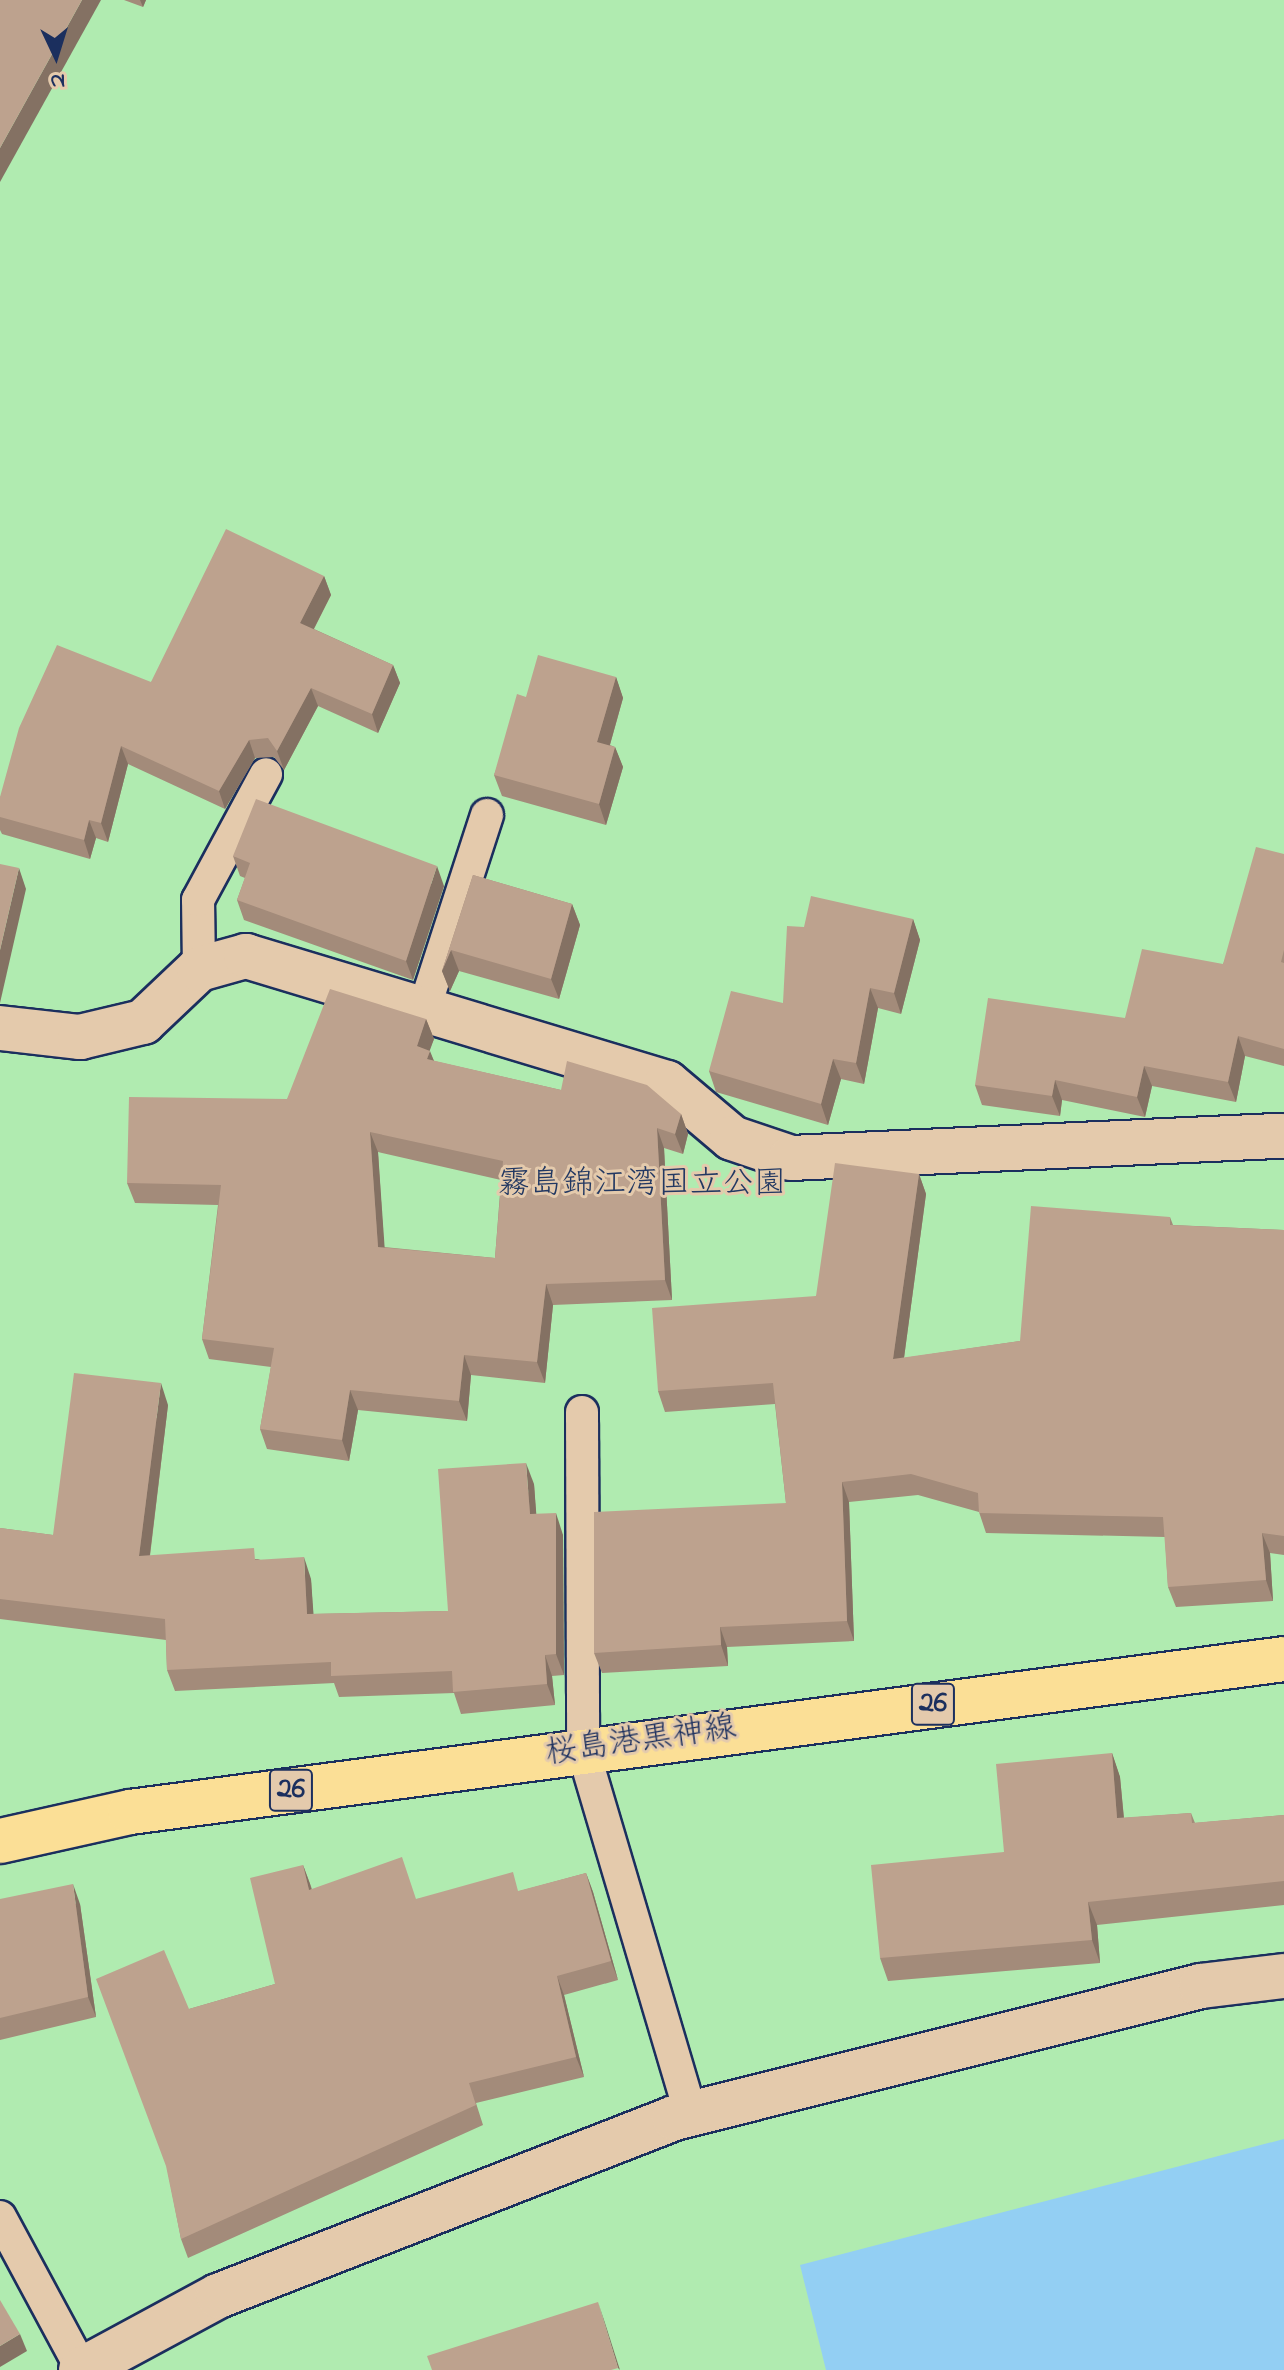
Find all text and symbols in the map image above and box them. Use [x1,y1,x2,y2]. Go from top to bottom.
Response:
north arrow [16,16,96,96]
text: N [49,63,66,96]
park label: 霧島錦江湾国立公園 [498,1166,786,1204]
road number: 26 [909,1678,957,1730]
street label: 桜島港黒神線 [543,1710,739,1774]
road number: 26 [267,1764,315,1816]

